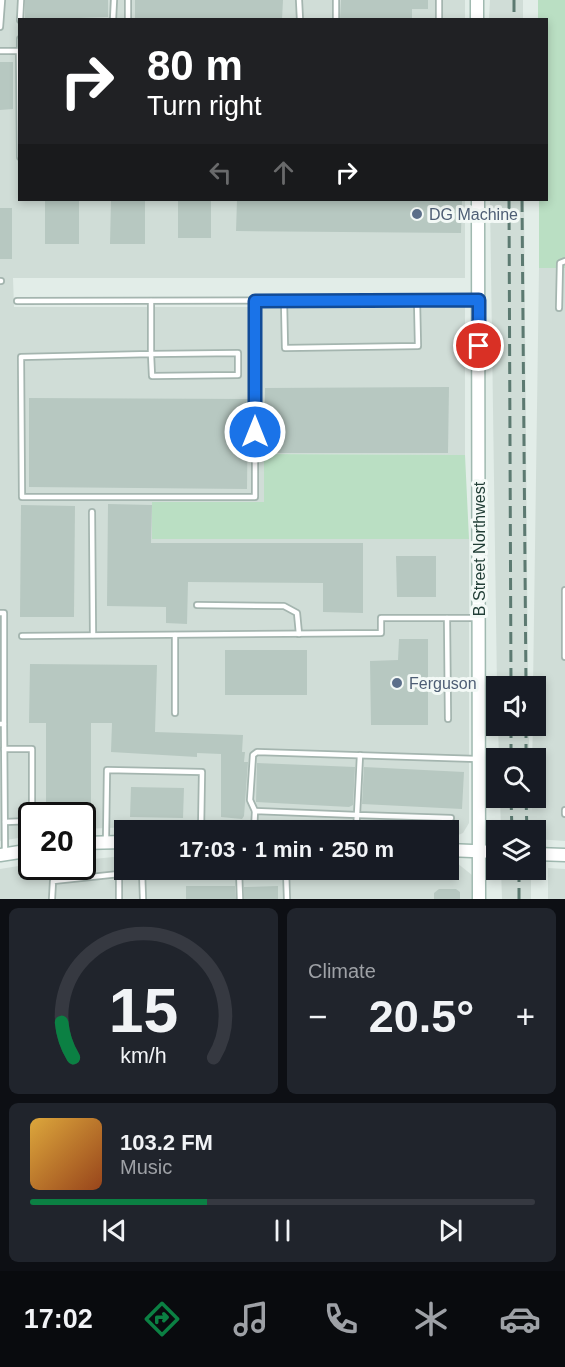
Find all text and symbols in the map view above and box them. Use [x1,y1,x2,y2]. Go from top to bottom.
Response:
icon: right [48,42,126,120]
text: 80 m [147,42,243,89]
text: Turn right [147,91,262,121]
icon: left [204,156,237,189]
icon: ahead [267,156,300,189]
icon: right [330,156,363,189]
place label: DG Machine [429,206,518,223]
marker: DG Machine [410,207,424,221]
pin [453,320,504,371]
icon: arrive [462,329,495,362]
position arrow [223,400,287,464]
street label: B Street Northwest [471,481,488,616]
place label: Ferguson [409,675,477,692]
marker: Ferguson [390,676,404,690]
map controls [486,676,546,880]
button: sound [486,676,546,736]
button: search [486,748,546,808]
speed limit sign: 20 [18,802,96,880]
button: layers [486,820,546,880]
text: 17:03 · 1 min · 250 m [179,837,394,862]
text: Climate [308,960,376,982]
text: 15 [109,976,178,1045]
text: 20.5° [369,991,474,1042]
text: − [308,998,327,1035]
text: + [516,998,535,1035]
text: km/h [120,1044,167,1068]
text: 103.2 FM [120,1130,213,1155]
text: Music [120,1156,172,1178]
icon: previous [98,1214,131,1247]
icon: pause [266,1214,299,1247]
icon: next [434,1214,467,1247]
icon: directions [141,1298,183,1340]
icon: music [230,1298,272,1340]
icon: phone [320,1298,362,1340]
icon: climate [410,1298,452,1340]
icon: car [499,1298,541,1340]
text: 17:02 [24,1304,93,1334]

